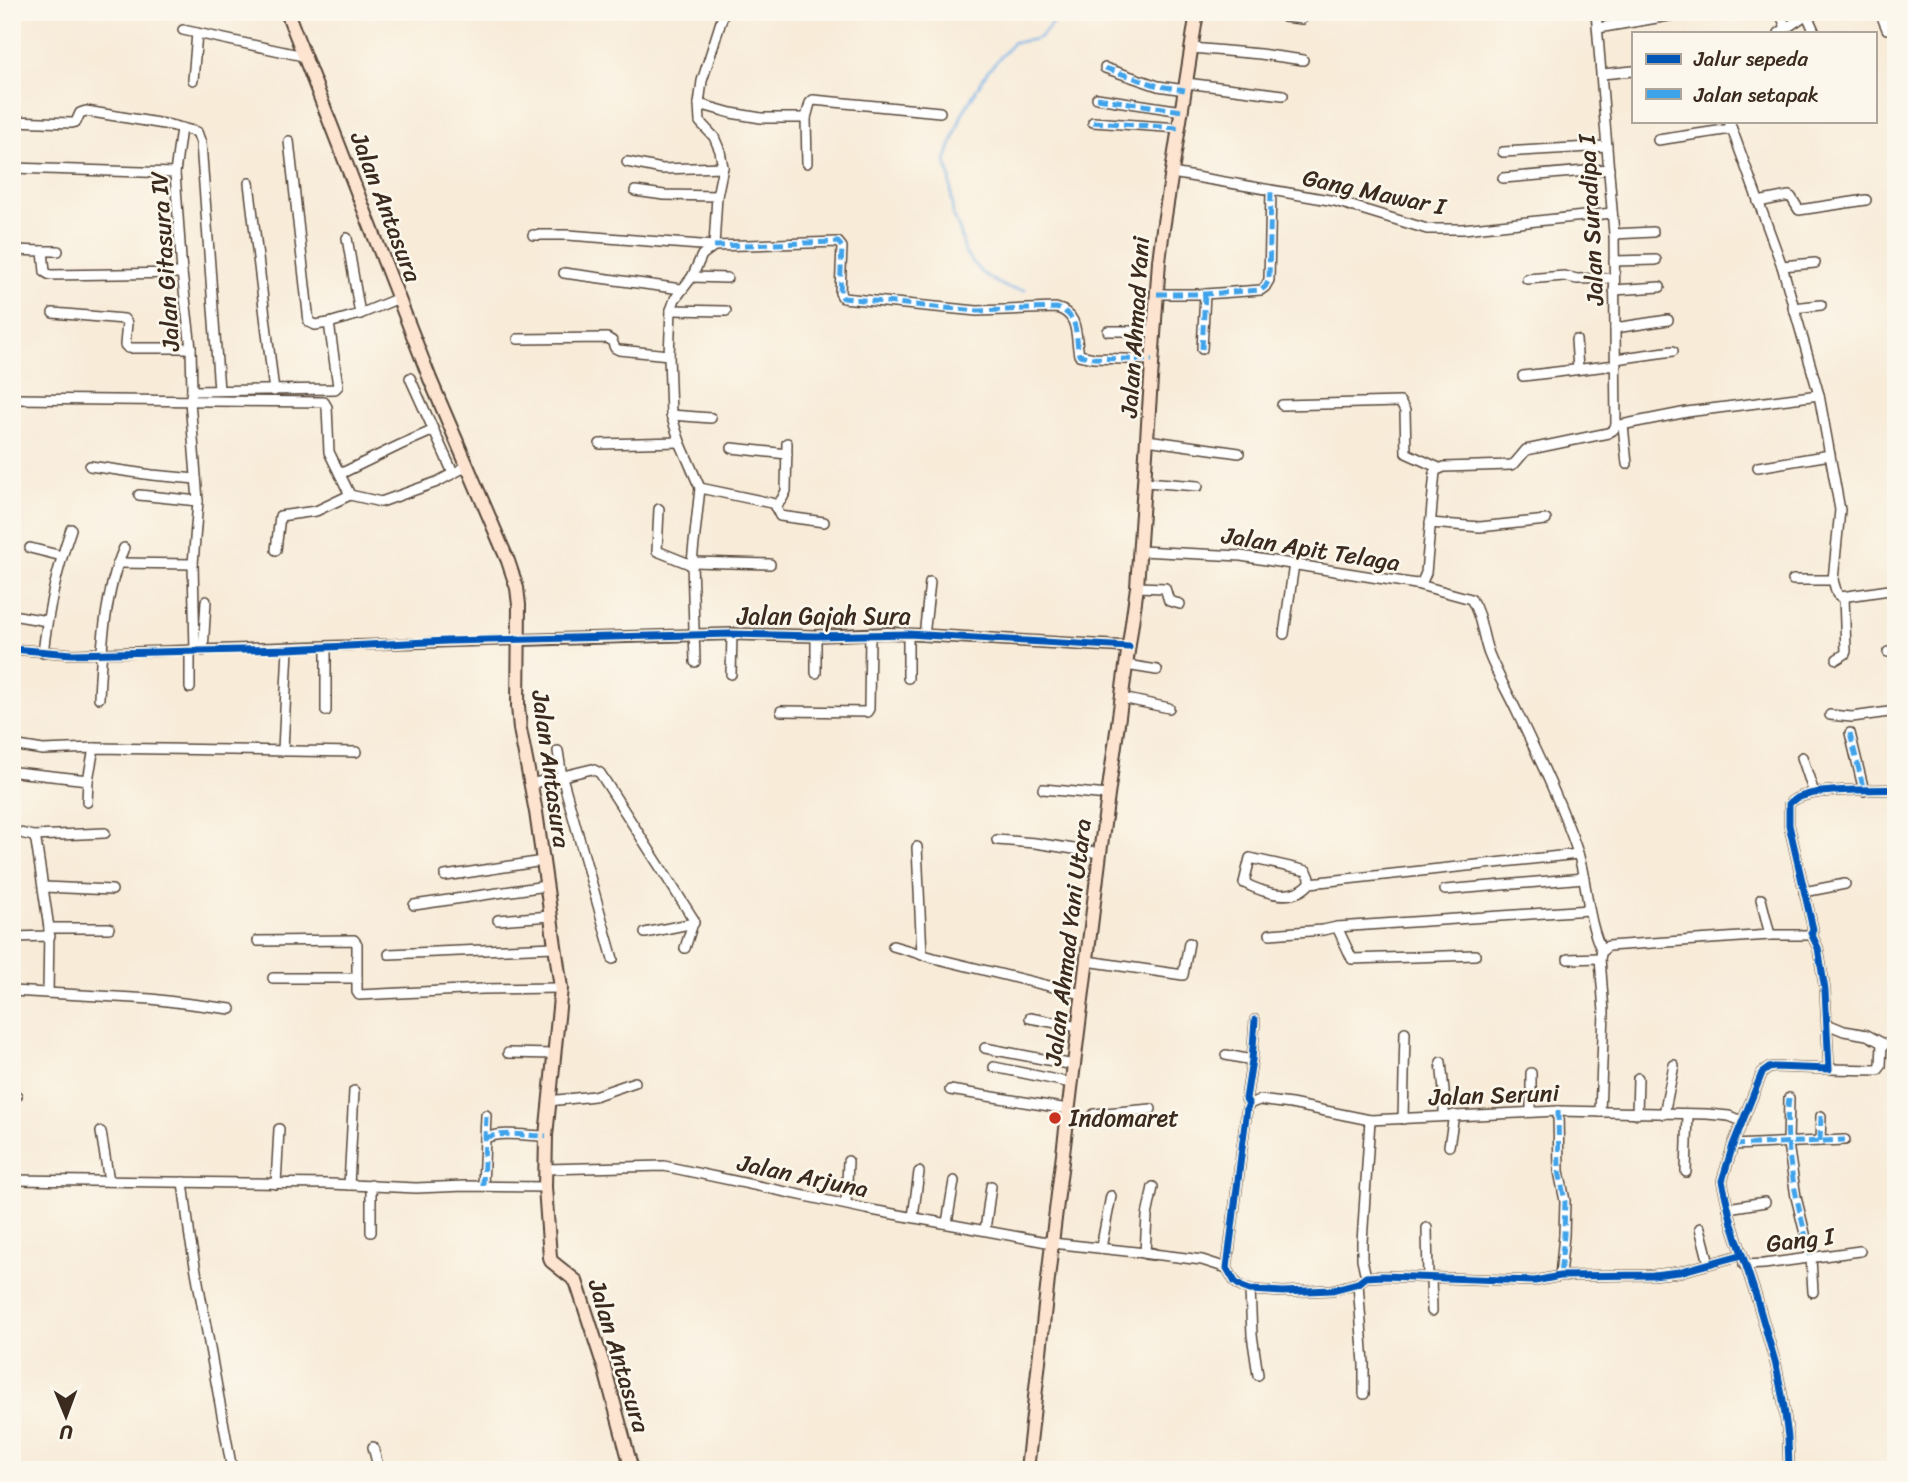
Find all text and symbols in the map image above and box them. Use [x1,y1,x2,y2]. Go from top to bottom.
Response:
legend [1632,32,1876,122]
text: Jalur sepeda [1693,40,1808,78]
text: Jalan setapak [1693,76,1819,114]
street label: Jalan Antasura [338,125,434,289]
street label: Jalan Suradipa I [1565,132,1616,307]
street label: Gang Mawar I [1299,156,1451,228]
street label: Jalan Gitasura IV [138,169,192,353]
street label: Jalan Ahmad Yani [1108,234,1162,420]
street label: Jalan Apit Telaga [1218,514,1403,584]
street label: Jalan Gajah Sura [736,595,911,637]
street label: Jalan Antasura [519,687,583,851]
street label: Jalan Ahmad Yani Utara [1032,816,1104,1069]
street label: Jalan Seruni [1427,1072,1561,1118]
place label: Indomaret [1068,1097,1179,1139]
marker: Indomaret [1047,1110,1063,1126]
street label: Jalan Arjuna [733,1141,872,1210]
street label: Gang I [1764,1215,1838,1265]
street label: Jalan Antasura [575,1273,663,1439]
north arrow [32,1380,102,1450]
text: U [58,1416,73,1449]

